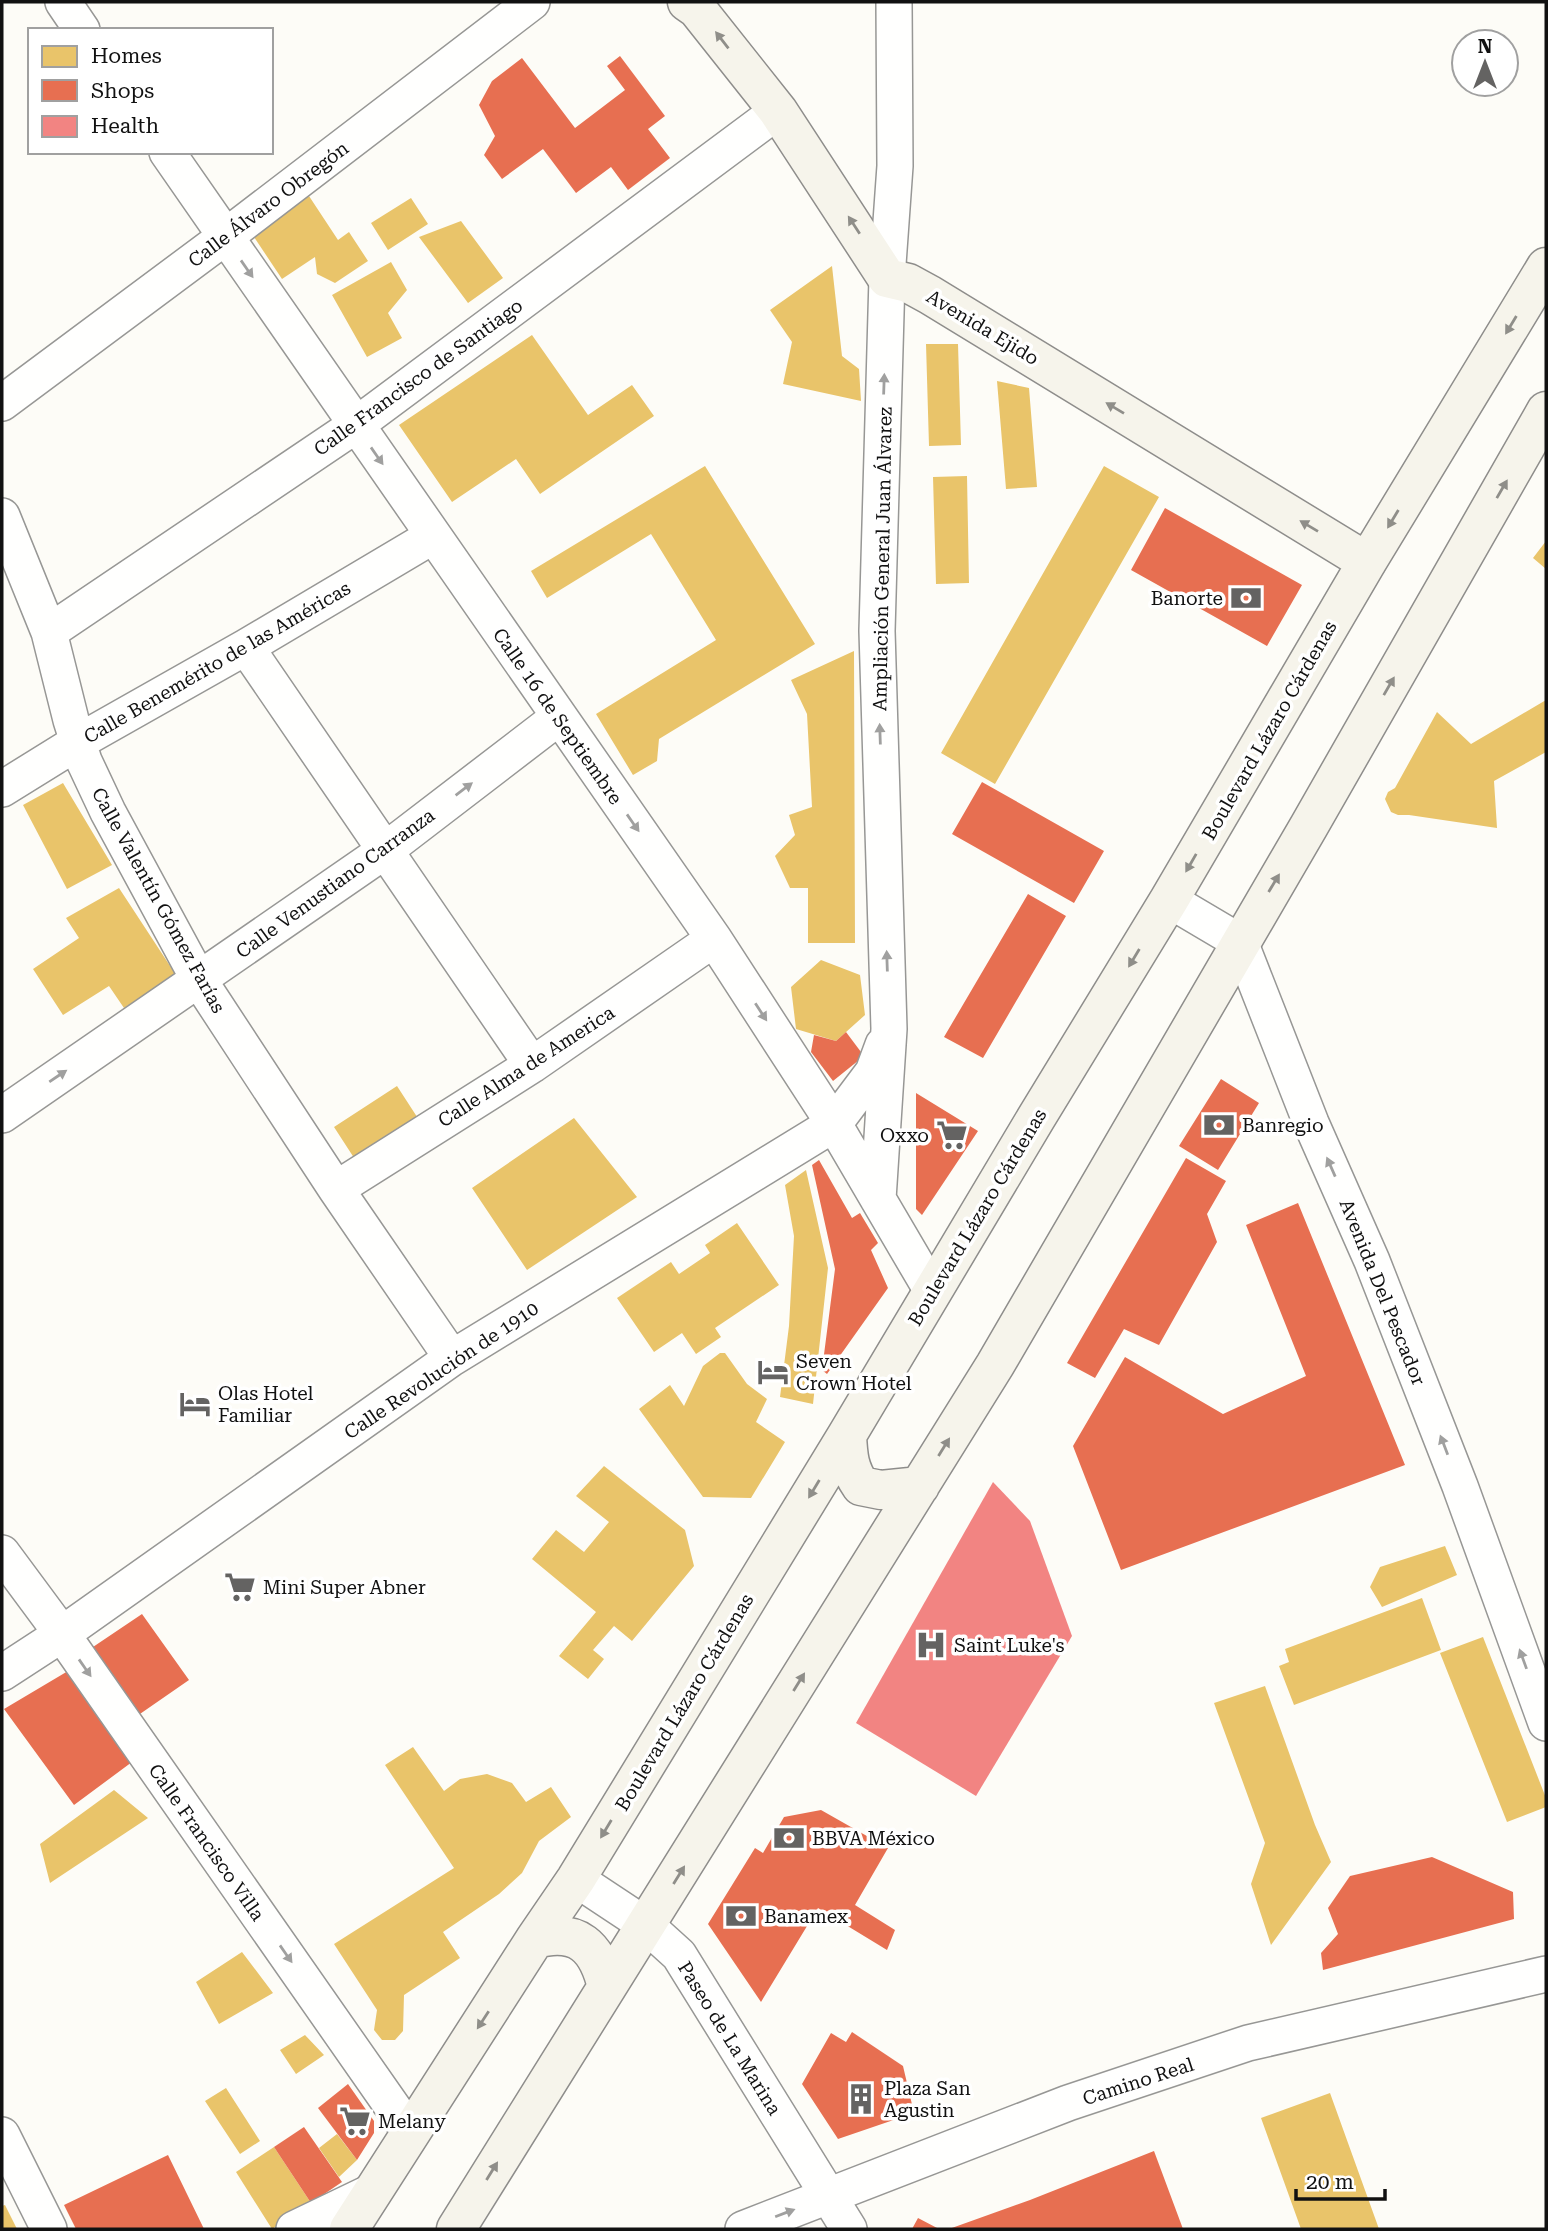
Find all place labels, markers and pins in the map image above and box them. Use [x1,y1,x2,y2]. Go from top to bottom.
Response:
bank icon: Banorte [1229,581,1263,615]
place label: Banorte [1151,587,1223,610]
bank icon: Banregio [1202,1108,1236,1142]
place label: Banregio [1242,1114,1324,1137]
supermarket icon: Oxxo [935,1118,969,1152]
place label: Oxxo [880,1124,929,1147]
place label: Seven Crown Hotel [796,1350,912,1395]
hotel icon: Seven Crown Hotel [756,1355,790,1389]
place label: Olas Hotel Familiar [218,1382,314,1427]
hotel icon: Olas Hotel Familiar [178,1387,212,1421]
supermarket icon: Mini Super Abner [223,1570,257,1604]
place label: Mini Super Abner [263,1576,426,1599]
hospital icon: Saint Luke's [914,1628,948,1662]
place label: Saint Luke's [954,1634,1064,1657]
bank icon: BBVA México [772,1821,806,1855]
place label: BBVA México [812,1827,935,1850]
bank icon: Banamex [724,1899,758,1933]
place label: Banamex [764,1905,848,1928]
place label: Plaza San Agustin [884,2077,971,2122]
building icon: Plaza San Agustin [844,2082,878,2116]
supermarket icon: Melany [338,2104,372,2138]
place label: Melany [378,2110,446,2133]

